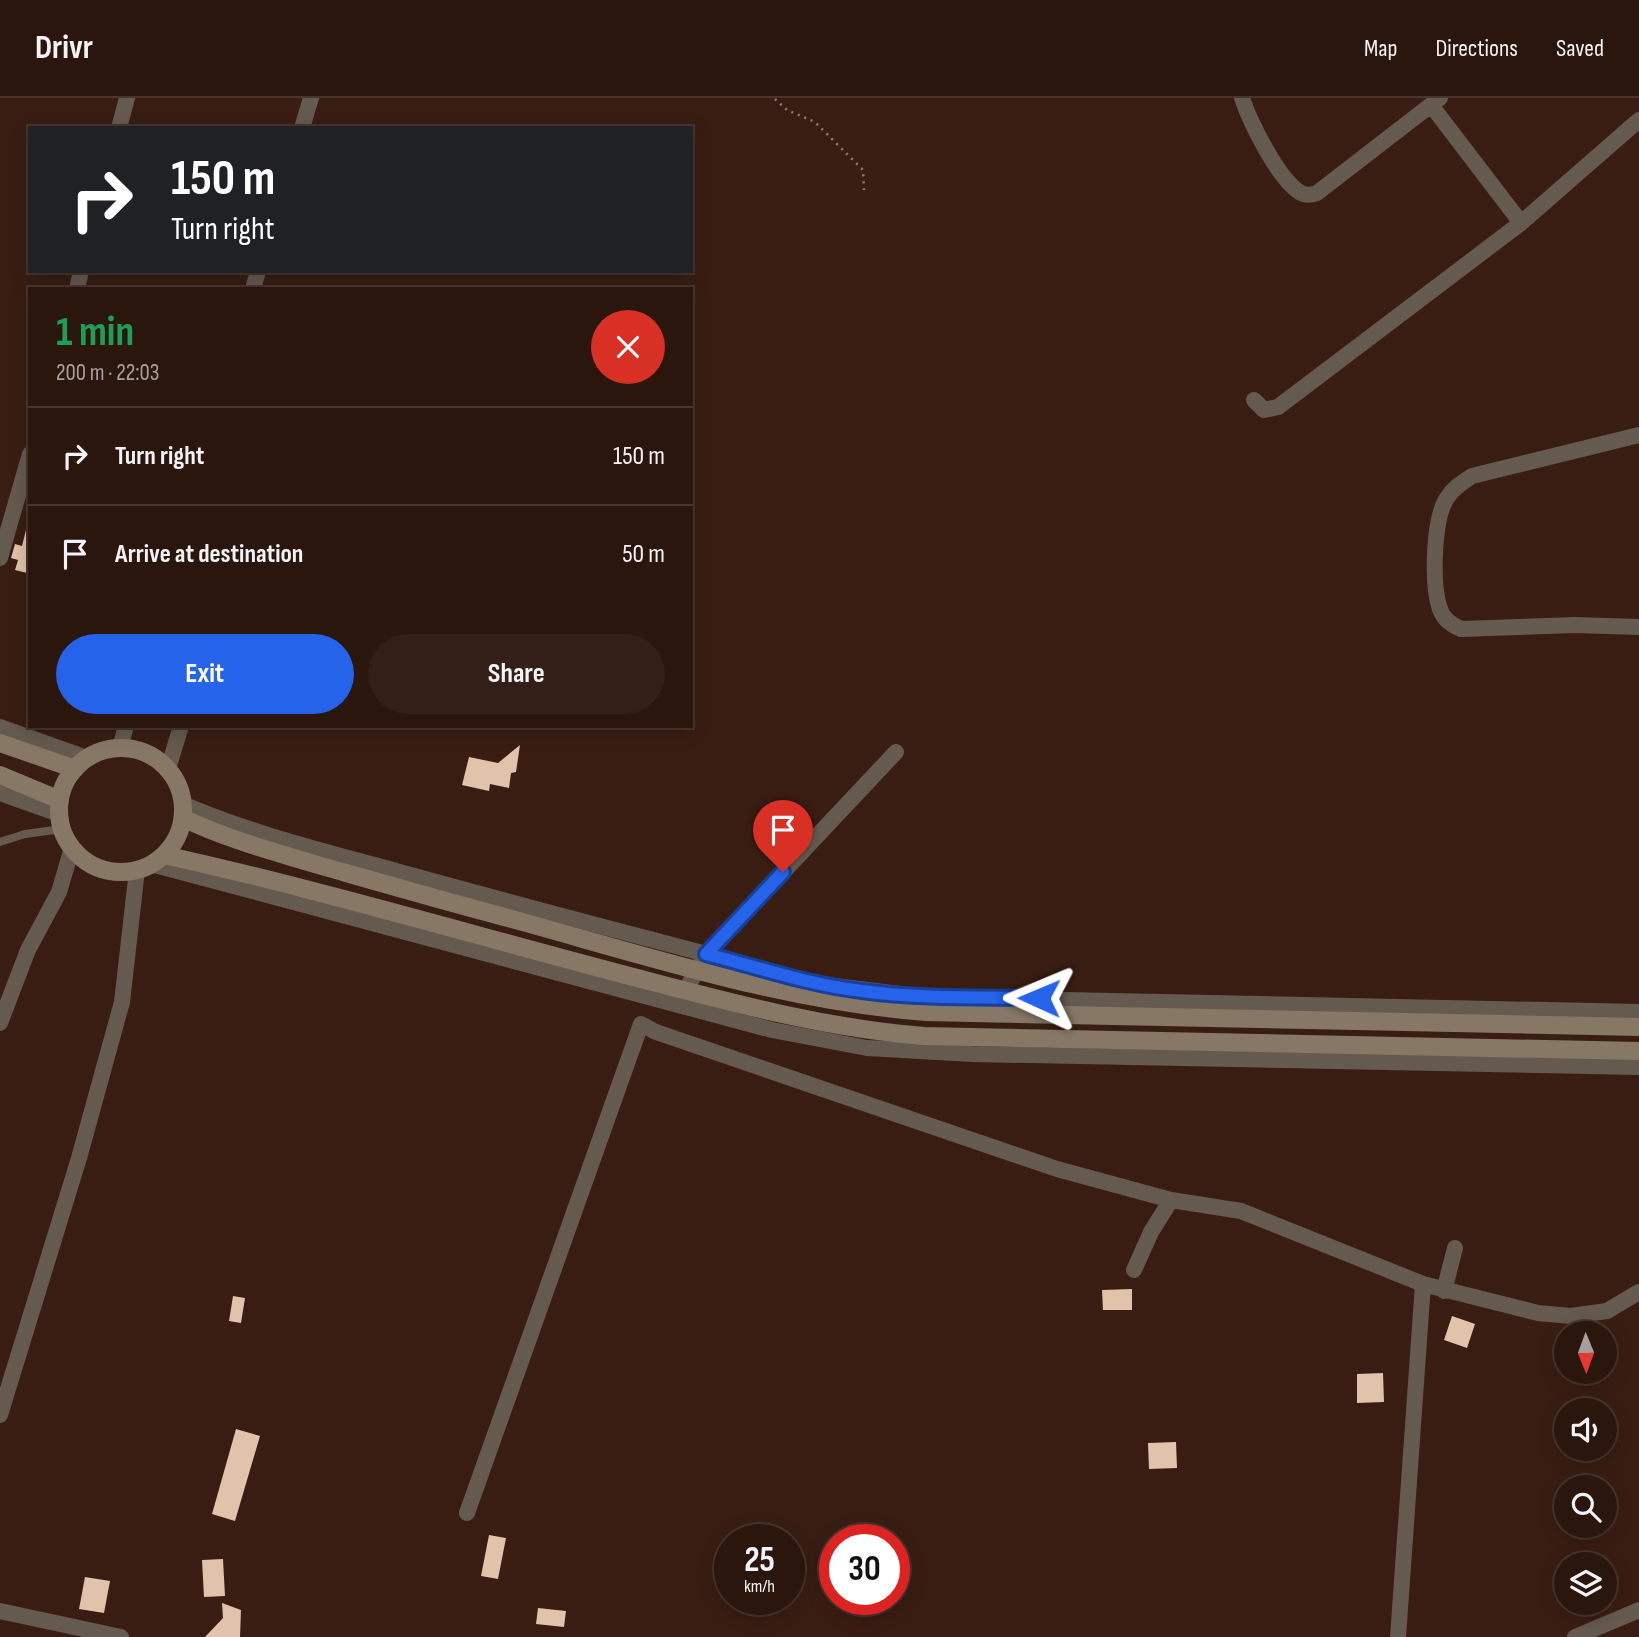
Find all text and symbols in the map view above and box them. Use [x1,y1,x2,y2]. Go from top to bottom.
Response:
text: Drivr [35,28,93,68]
text: Map [1364,34,1397,63]
text: Directions [1435,34,1518,63]
text: Saved [1556,34,1604,63]
text: 150 m [171,150,275,209]
icon: right [56,154,147,245]
text: Turn right [171,210,275,249]
text: 1 min [56,307,134,358]
button: close [591,310,665,384]
text: 200 m · 22:03 [56,359,160,387]
icon: right [56,437,94,475]
text: Turn right [115,441,204,472]
text: 150 m [613,441,665,472]
icon: arrive [56,535,94,573]
text: Arrive at destination [115,539,303,570]
text: 50 m [622,539,665,570]
button: Exit [56,634,354,714]
button: Share [368,634,665,714]
pin [753,800,813,872]
icon: arrive [764,811,802,849]
position arrow [1002,961,1076,1035]
north arrow [1554,1321,1617,1384]
map controls [1554,1321,1617,1615]
button: sound [1554,1398,1617,1461]
button: search [1554,1475,1617,1538]
speed limit sign: 30 [819,1524,910,1615]
text: 25 [744,1539,775,1582]
button: layers [1554,1552,1617,1615]
text: km/h [744,1576,775,1597]

